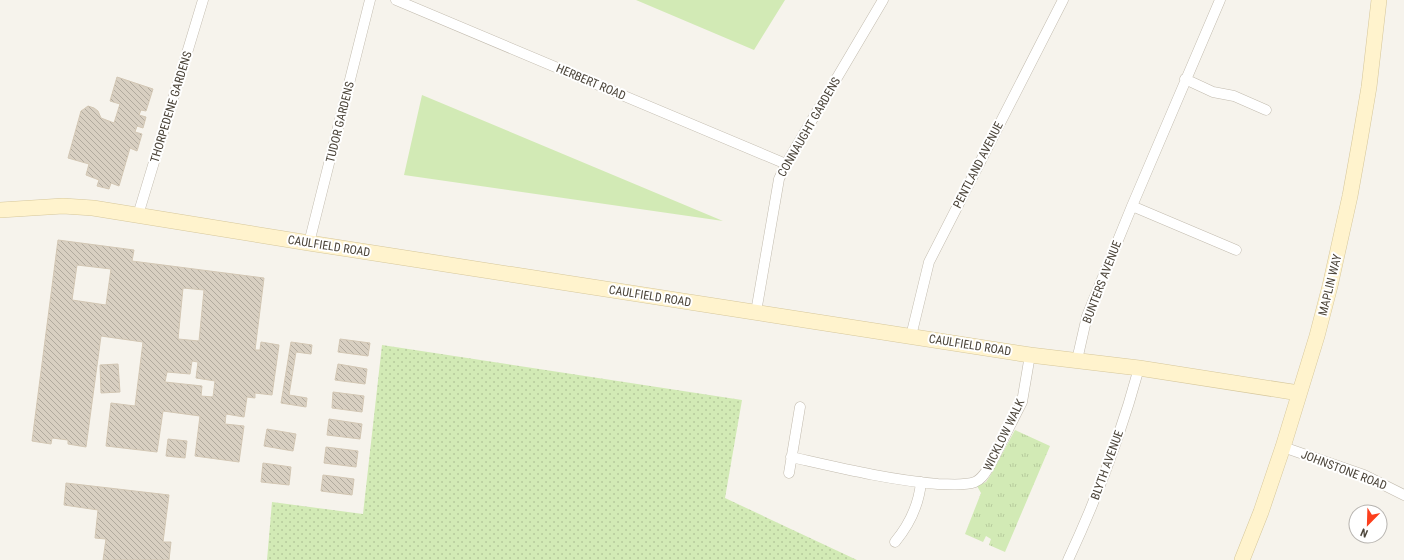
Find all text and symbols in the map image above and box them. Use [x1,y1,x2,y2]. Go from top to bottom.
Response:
street label: THORPEDENE GARDENS [147,50,195,164]
street label: HERBERT ROAD [554,61,628,103]
street label: CONNAUGHT GARDENS [775,75,843,179]
street label: TUDOR GARDENS [323,80,357,164]
street label: PENTLAND AVENUE [950,119,1006,211]
street label: CAULFIELD ROAD [287,233,371,259]
street label: BUNTERS AVENUE [1080,239,1124,325]
street label: MAPLIN WAY [1316,252,1345,317]
street label: CAULFIELD ROAD [608,283,692,309]
street label: CAULFIELD ROAD [928,332,1012,358]
street label: WICKLOW WALK [981,396,1028,473]
street label: BLYTH AVENUE [1088,428,1126,502]
street label: JOHNSTONE ROAD [1299,447,1389,493]
north arrow [1348,504,1388,544]
text: N [1358,525,1370,540]

